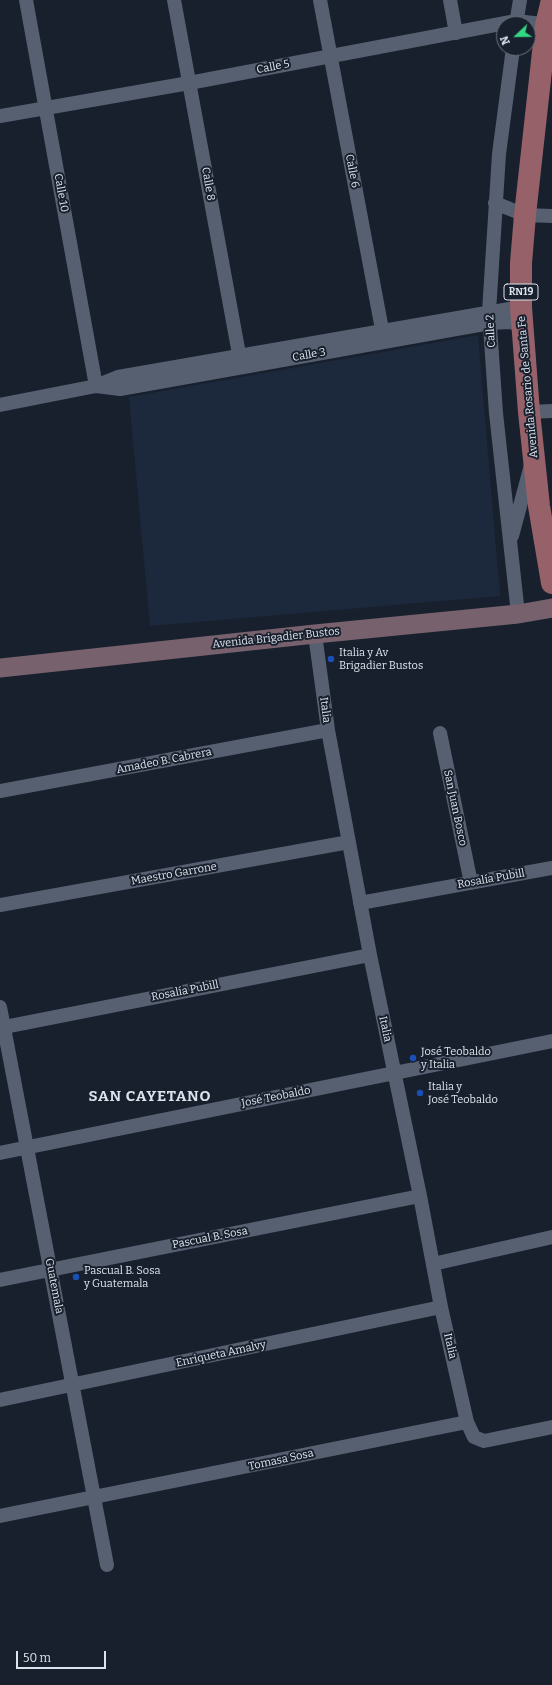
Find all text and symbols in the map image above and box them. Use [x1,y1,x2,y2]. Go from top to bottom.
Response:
north arrow [496,16,536,56]
text: N [498,34,513,47]
street label: Calle 5 [255,57,291,77]
street label: Calle 6 [342,153,362,189]
street label: Calle 8 [199,166,217,202]
street label: Calle 10 [51,173,71,213]
road number: RN19 [504,284,538,300]
street label: Calle 2 [484,314,498,348]
street label: Avenida Rosario de Santa Fe [515,315,541,459]
street label: Calle 3 [291,346,327,364]
street label: Avenida Brigadier Bustos [212,625,340,651]
place label: Italia y Av Brigadier Bustos [339,646,423,672]
marker: Italia y Av Brigadier Bustos [326,654,336,664]
street label: Italia [317,696,333,724]
street label: Amadeo B. Cabrera [115,745,213,777]
street label: San Juan Bosco [441,769,469,847]
street label: Maestro Garrone [130,860,218,888]
street label: Rosalía Pubill [456,867,526,891]
street label: Rosalía Pubill [150,978,220,1004]
street label: Italia [376,1015,394,1043]
place label: José Teobaldo y Italia [421,1045,491,1071]
marker: José Teobaldo y Italia [408,1053,418,1063]
place label: Italia y José Teobaldo [428,1080,498,1106]
street label: José Teobaldo [240,1084,312,1110]
district label: SAN CAYETANO [88,1088,212,1106]
marker: Italia y José Teobaldo [415,1088,425,1098]
street label: Pascual B. Sosa [171,1224,249,1252]
street label: Guatemala [42,1257,66,1315]
place label: Pascual B. Sosa y Guatemala [84,1264,160,1290]
marker: Pascual B. Sosa y Guatemala [71,1272,81,1282]
street label: Italia [441,1332,459,1360]
street label: Enriqueta Amalvy [175,1338,267,1370]
street label: Tomasa Sosa [247,1447,315,1473]
scale bar [18,1643,108,1669]
text: 50 m [23,1651,51,1665]

